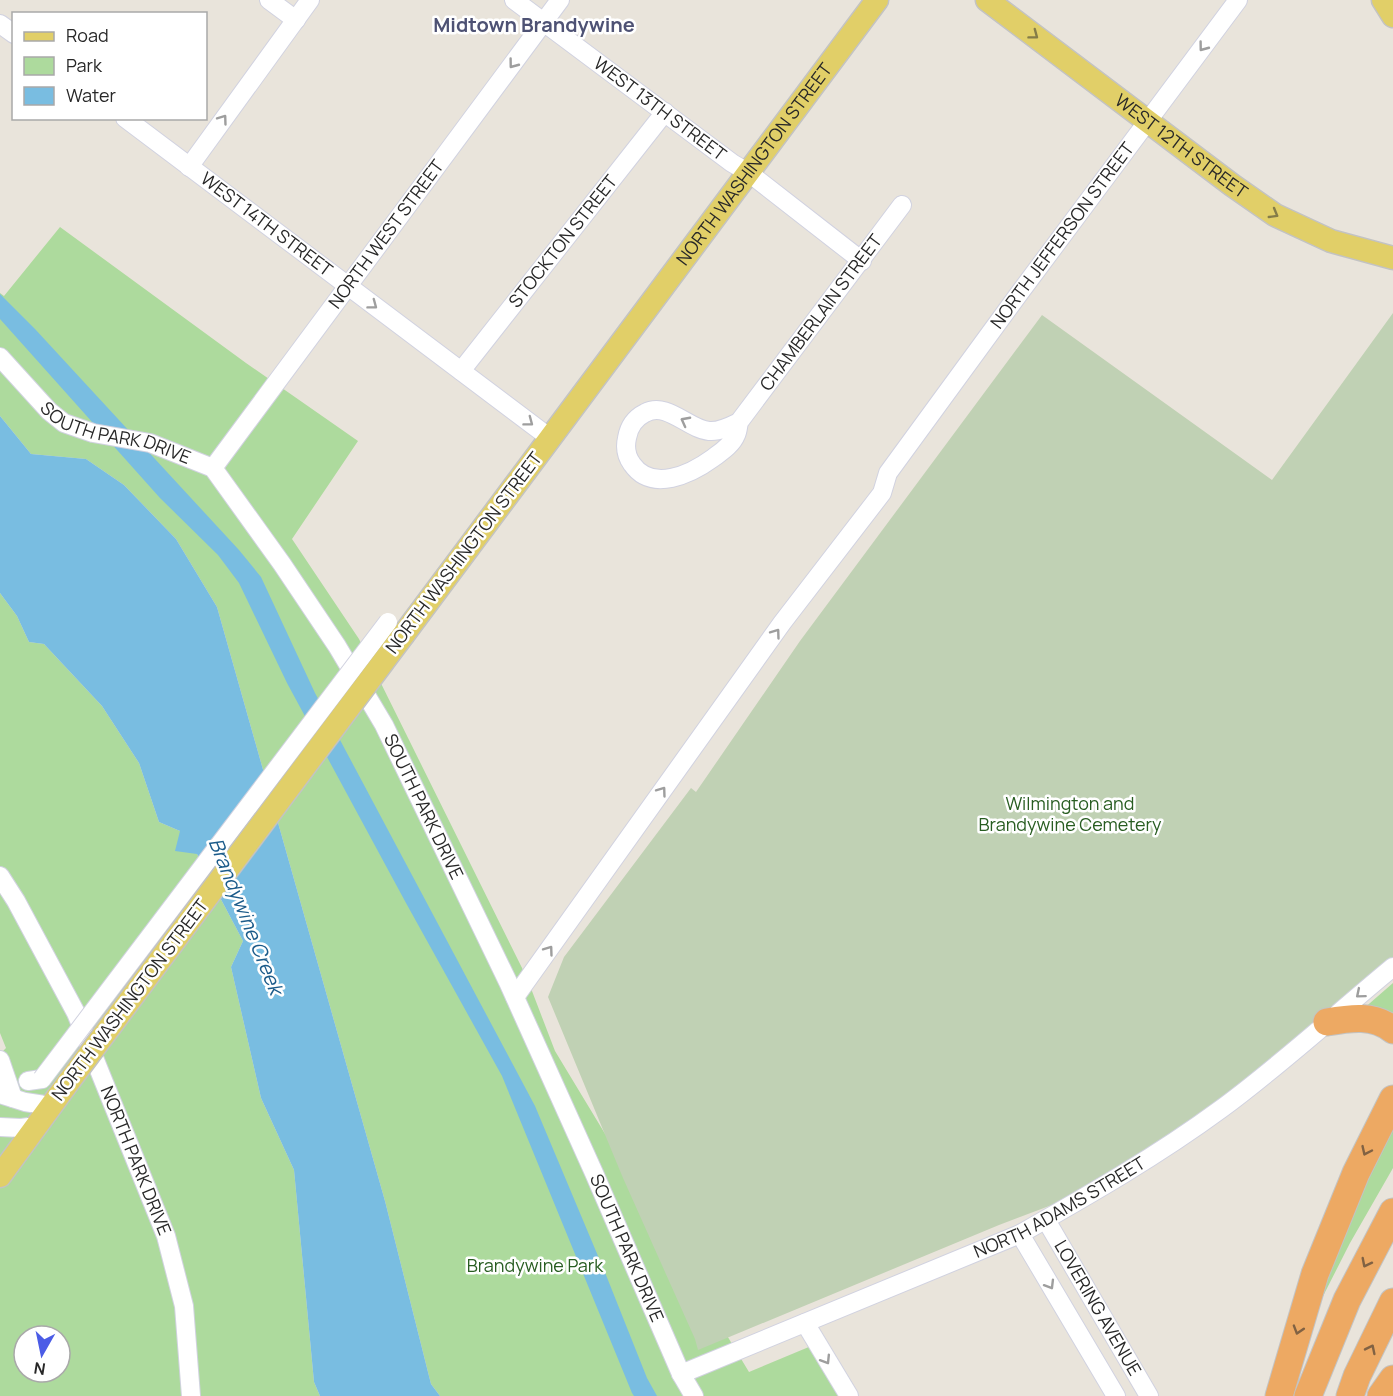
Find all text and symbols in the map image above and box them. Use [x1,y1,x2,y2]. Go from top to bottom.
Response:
district label: Midtown Brandywine [433,11,635,38]
legend [12,12,207,120]
text: Road [66,23,109,47]
one-way arrow [1027,28,1038,39]
one-way arrow [1199,40,1210,51]
street label: WEST 13TH STREET [589,51,732,166]
text: Park [66,53,103,77]
one-way arrow [509,57,520,68]
street label: NORTH WASHINGTON STREET [670,58,837,270]
text: Water [66,83,116,107]
street label: WEST 12TH STREET [1110,88,1253,203]
one-way arrow [216,115,227,126]
street label: NORTH JEFFERSON STREET [985,137,1139,333]
street label: NORTH WEST STREET [322,154,449,313]
street label: WEST 14TH STREET [196,166,338,281]
street label: STOCKTON STREET [503,169,622,312]
one-way arrow [1268,207,1278,218]
street label: CHAMBERLAIN STREET [754,229,887,395]
one-way arrow [366,298,377,309]
street label: SOUTH PARK DRIVE [35,396,195,469]
one-way arrow [522,415,533,426]
one-way arrow [681,417,691,428]
street label: NORTH WASHINGTON STREET [379,447,547,658]
one-way arrow [769,628,780,639]
street label: SOUTH PARK DRIVE [379,729,470,883]
one-way arrow [655,787,666,798]
park label: Wilmington and Brandywine Cemetery [979,791,1162,836]
water label: Brandywine Creek [203,834,291,1001]
street label: NORTH WASHINGTON STREET [45,894,213,1105]
one-way arrow [542,945,553,956]
one-way arrow [1356,987,1367,998]
street label: NORTH PARK DRIVE [96,1082,177,1238]
one-way arrow [1362,1144,1374,1155]
street label: NORTH ADAMS STREET [970,1150,1150,1263]
street label: SOUTH PARK DRIVE [585,1170,670,1325]
street label: LOVERING AVENUE [1049,1235,1147,1380]
park label: Brandywine Park [467,1253,604,1277]
one-way arrow [1361,1257,1373,1268]
one-way arrow [1043,1279,1054,1289]
north arrow [12,1324,72,1384]
one-way arrow [1293,1324,1305,1335]
one-way arrow [1363,1344,1375,1355]
one-way arrow [819,1354,831,1364]
text: N [32,1357,47,1381]

